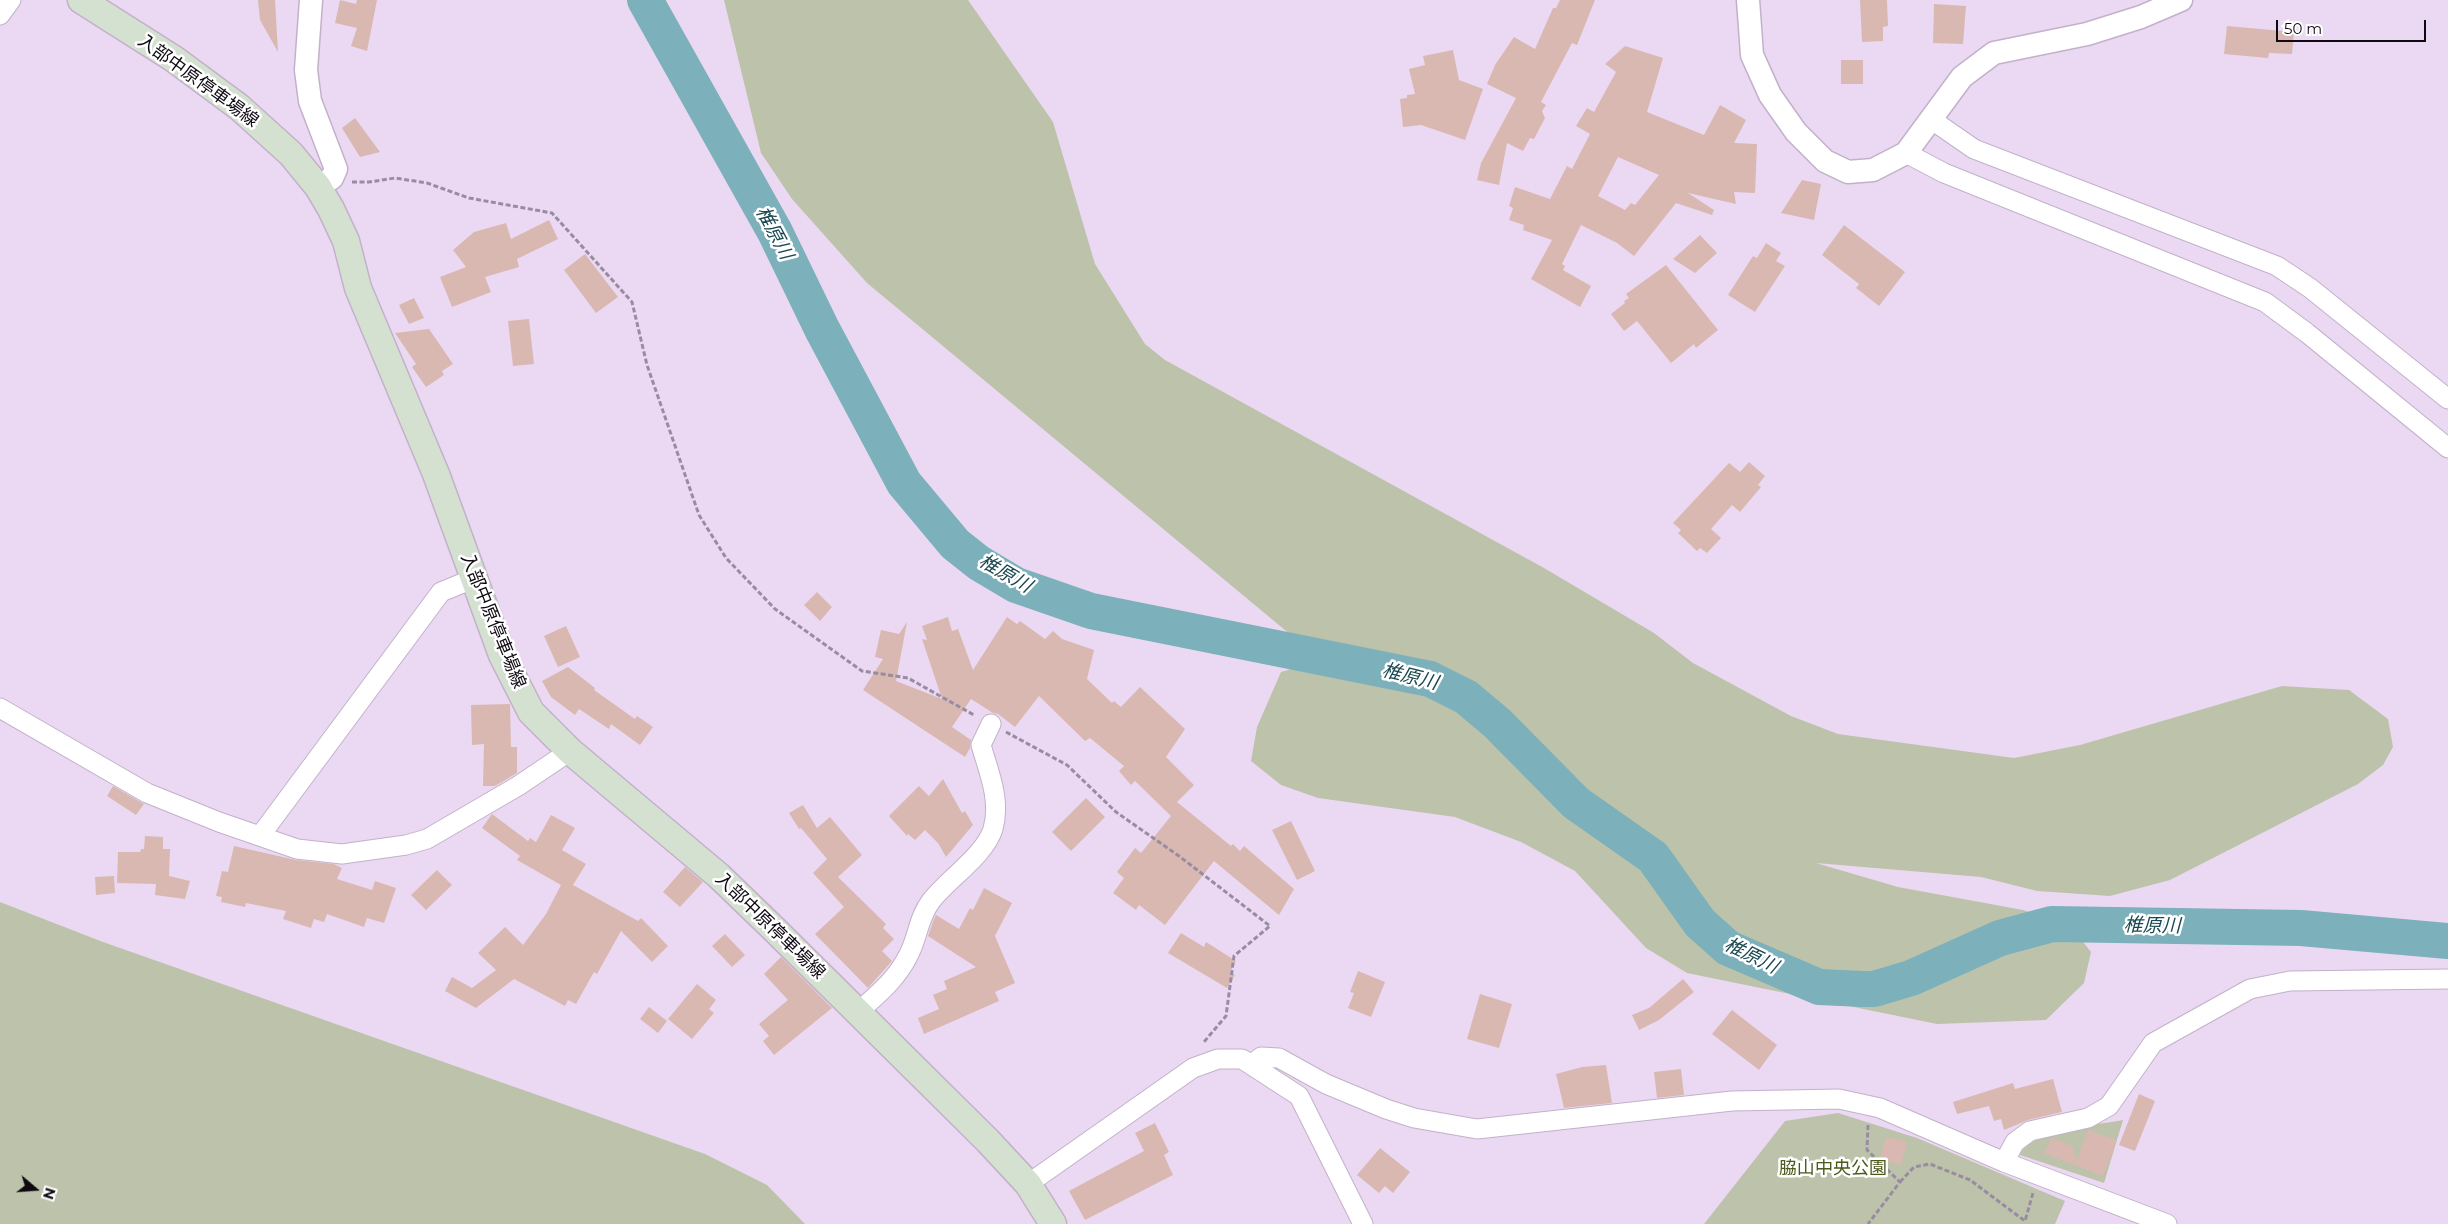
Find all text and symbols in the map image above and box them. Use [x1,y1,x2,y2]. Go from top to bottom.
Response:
scale bar [2278,10,2428,42]
text: 50 m [2284,19,2322,38]
street label: 入部中原停車場線 [133,30,263,132]
water label: 椎原川 [751,202,797,264]
street label: 入部中原停車場線 [456,550,530,692]
water label: 椎原川 [975,550,1035,598]
water label: 椎原川 [1380,659,1440,695]
street label: 入部中原停車場線 [711,868,829,984]
water label: 椎原川 [2123,914,2181,938]
water label: 椎原川 [1720,933,1782,979]
park label: 脇山中央公園 [1779,1158,1887,1180]
north arrow [10,1164,60,1214]
text: N [39,1185,60,1202]

